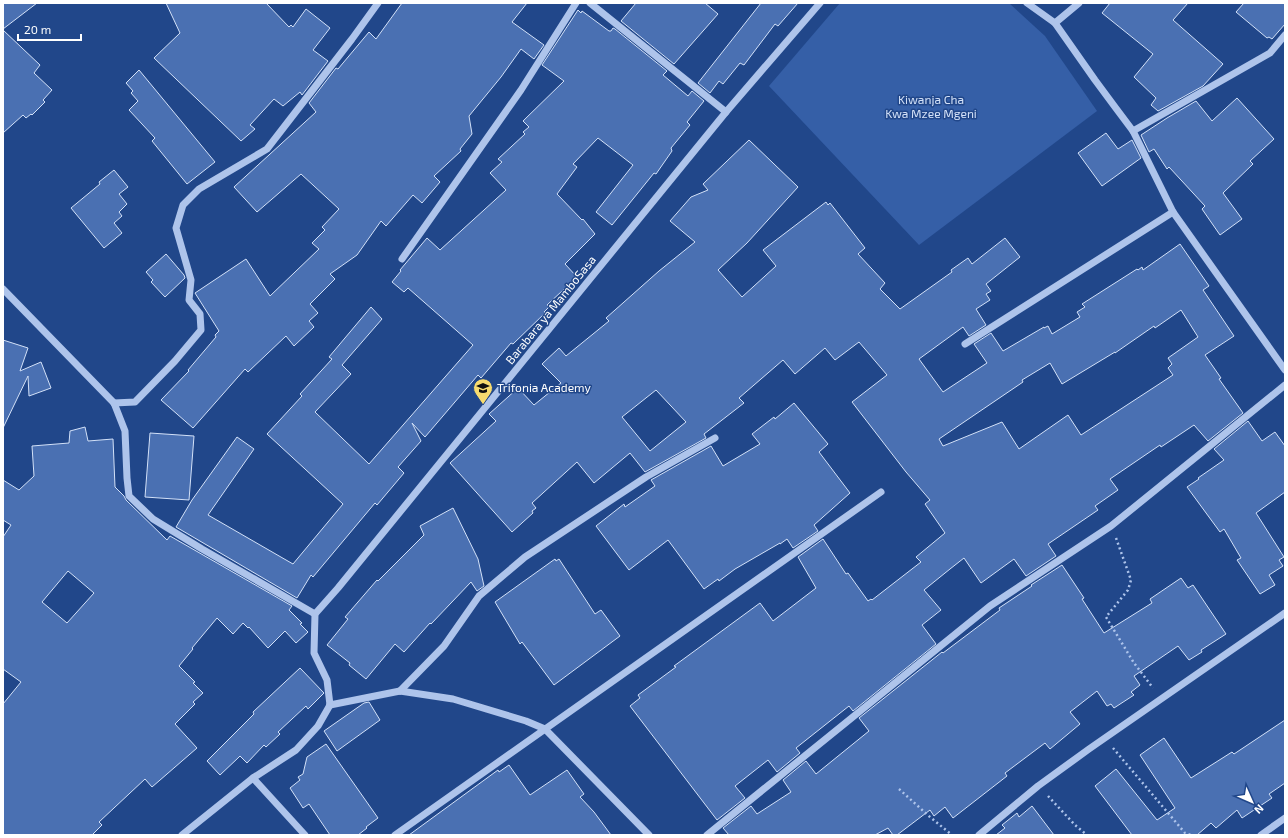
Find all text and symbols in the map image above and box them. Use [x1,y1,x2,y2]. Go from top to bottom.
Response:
scale bar [18,16,81,42]
text: 20 m [24,22,51,36]
park label: Kiwanja Cha Kwa Mzee Mgeni [885,92,977,120]
street label: Barabara ya MamboSasa [502,252,598,366]
school or university icon: Trifonia Academy [472,377,494,405]
place label: Trifonia Academy [497,380,592,394]
north arrow [1232,782,1272,822]
text: N [1252,802,1267,817]

